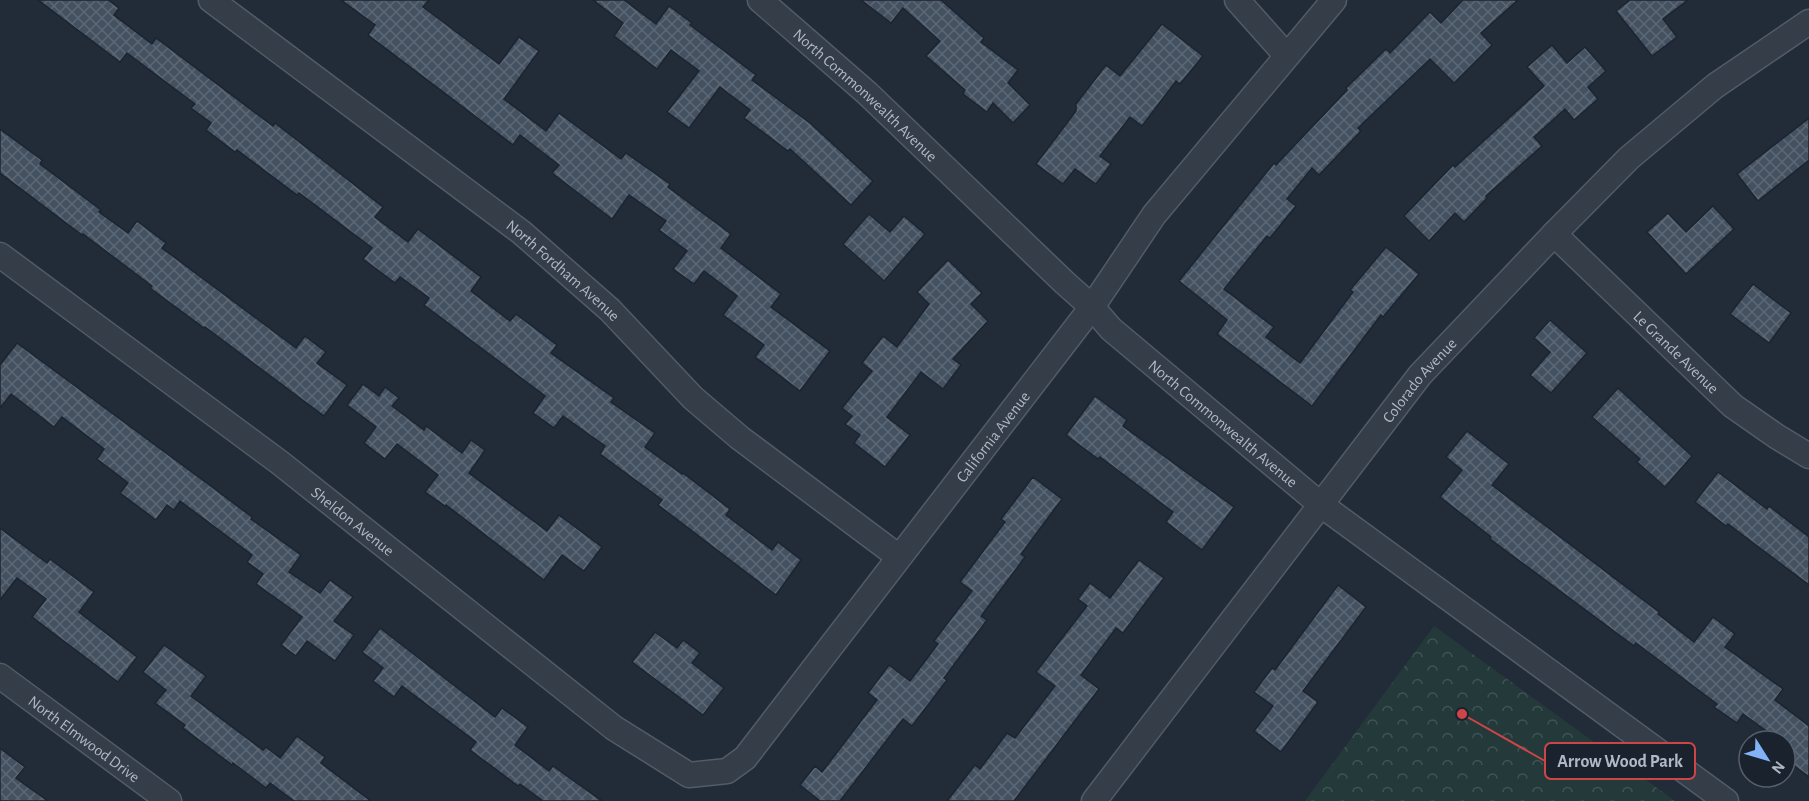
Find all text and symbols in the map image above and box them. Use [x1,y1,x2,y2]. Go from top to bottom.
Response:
street label: North Commonwealth Avenue [790,26,940,165]
street label: North Fordham Avenue [503,217,623,324]
street label: Le Grande Avenue [1630,308,1722,397]
street label: Colorado Avenue [1380,335,1460,426]
street label: North Commonwealth Avenue [1145,357,1300,491]
street label: California Avenue [953,388,1033,485]
street label: Sheldon Avenue [308,484,397,559]
street label: North Elmwood Drive [25,693,143,786]
north arrow [1737,729,1797,789]
callout: Arrow Wood Park [1545,743,1695,779]
text: Arrow Wood Park [1557,753,1683,771]
text: N [1768,758,1788,777]

